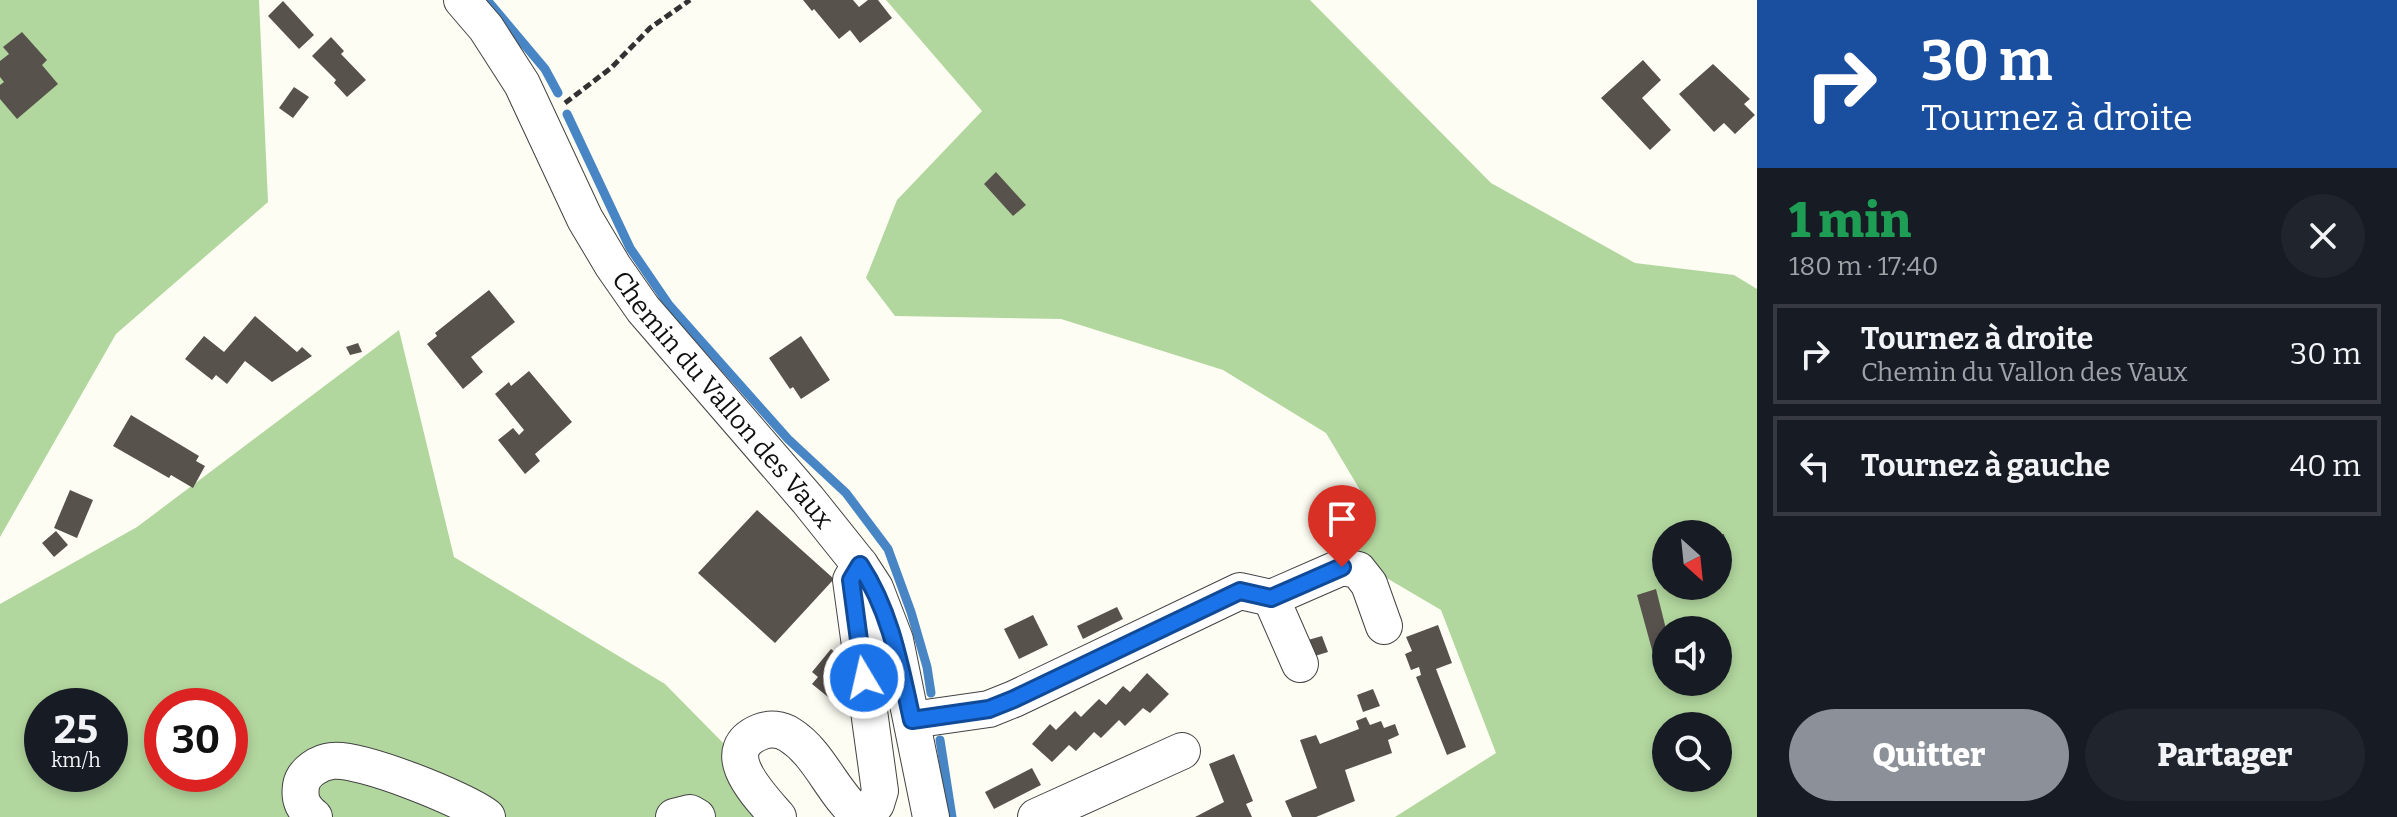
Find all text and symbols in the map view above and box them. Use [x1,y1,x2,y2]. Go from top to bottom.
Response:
text: 30 m [1921,28,2052,95]
icon: right [1789,32,1893,136]
text: Tournez à droite [1921,96,2193,140]
text: 1 min [1789,192,1911,250]
button: close [2281,194,2365,278]
text: 180 m · 17:40 [1789,251,1938,282]
street label: Chemin du Vallon des Vaux [606,265,840,534]
text: Tournez à droite [1861,321,2093,357]
icon: right [1793,332,1837,376]
text: 30 m [2290,336,2361,372]
text: Chemin du Vallon des Vaux [1861,357,2188,388]
icon: left [1793,444,1837,488]
text: Tournez à gauche [1861,448,2110,484]
text: 40 m [2290,448,2361,484]
pin [1308,485,1376,567]
icon: arrive [1320,497,1364,541]
north arrow [1652,520,1732,600]
map controls [1652,520,1732,792]
button: sound [1652,616,1732,696]
position arrow [822,636,906,720]
speed limit sign: 30 [144,688,248,792]
text: 25 [54,706,98,754]
button: Quitter [1789,709,2069,801]
button: Partager [2085,709,2365,801]
button: search [1652,712,1732,792]
text: km/h [51,748,101,772]

